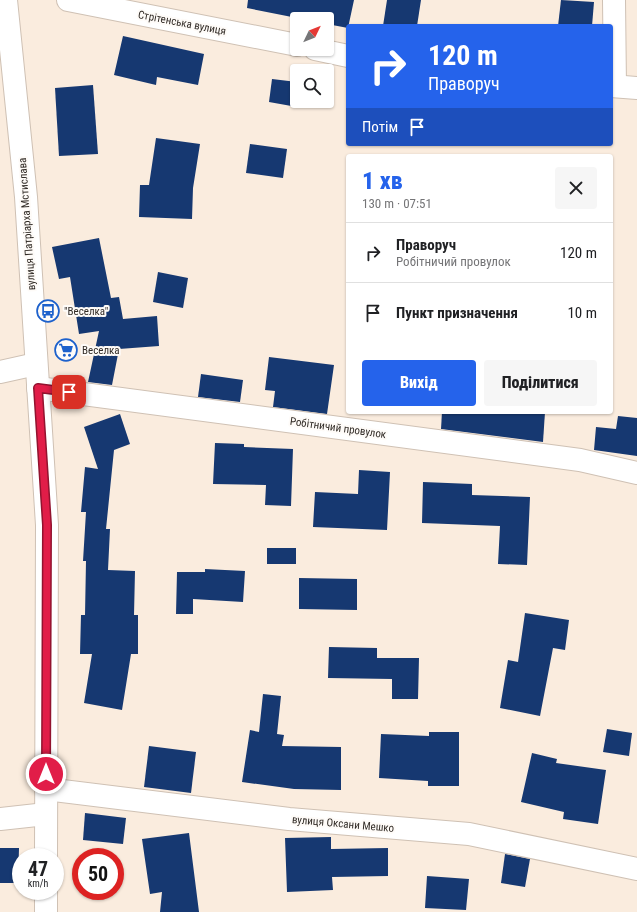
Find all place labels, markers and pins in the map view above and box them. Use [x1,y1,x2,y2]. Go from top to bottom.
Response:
bus stop icon: "Веселка" [35,298,61,324]
place label: "Веселка" [64,305,108,318]
supermarket icon: Веселка [53,337,79,363]
place label: Веселка [82,344,120,357]
pin [52,375,86,409]

